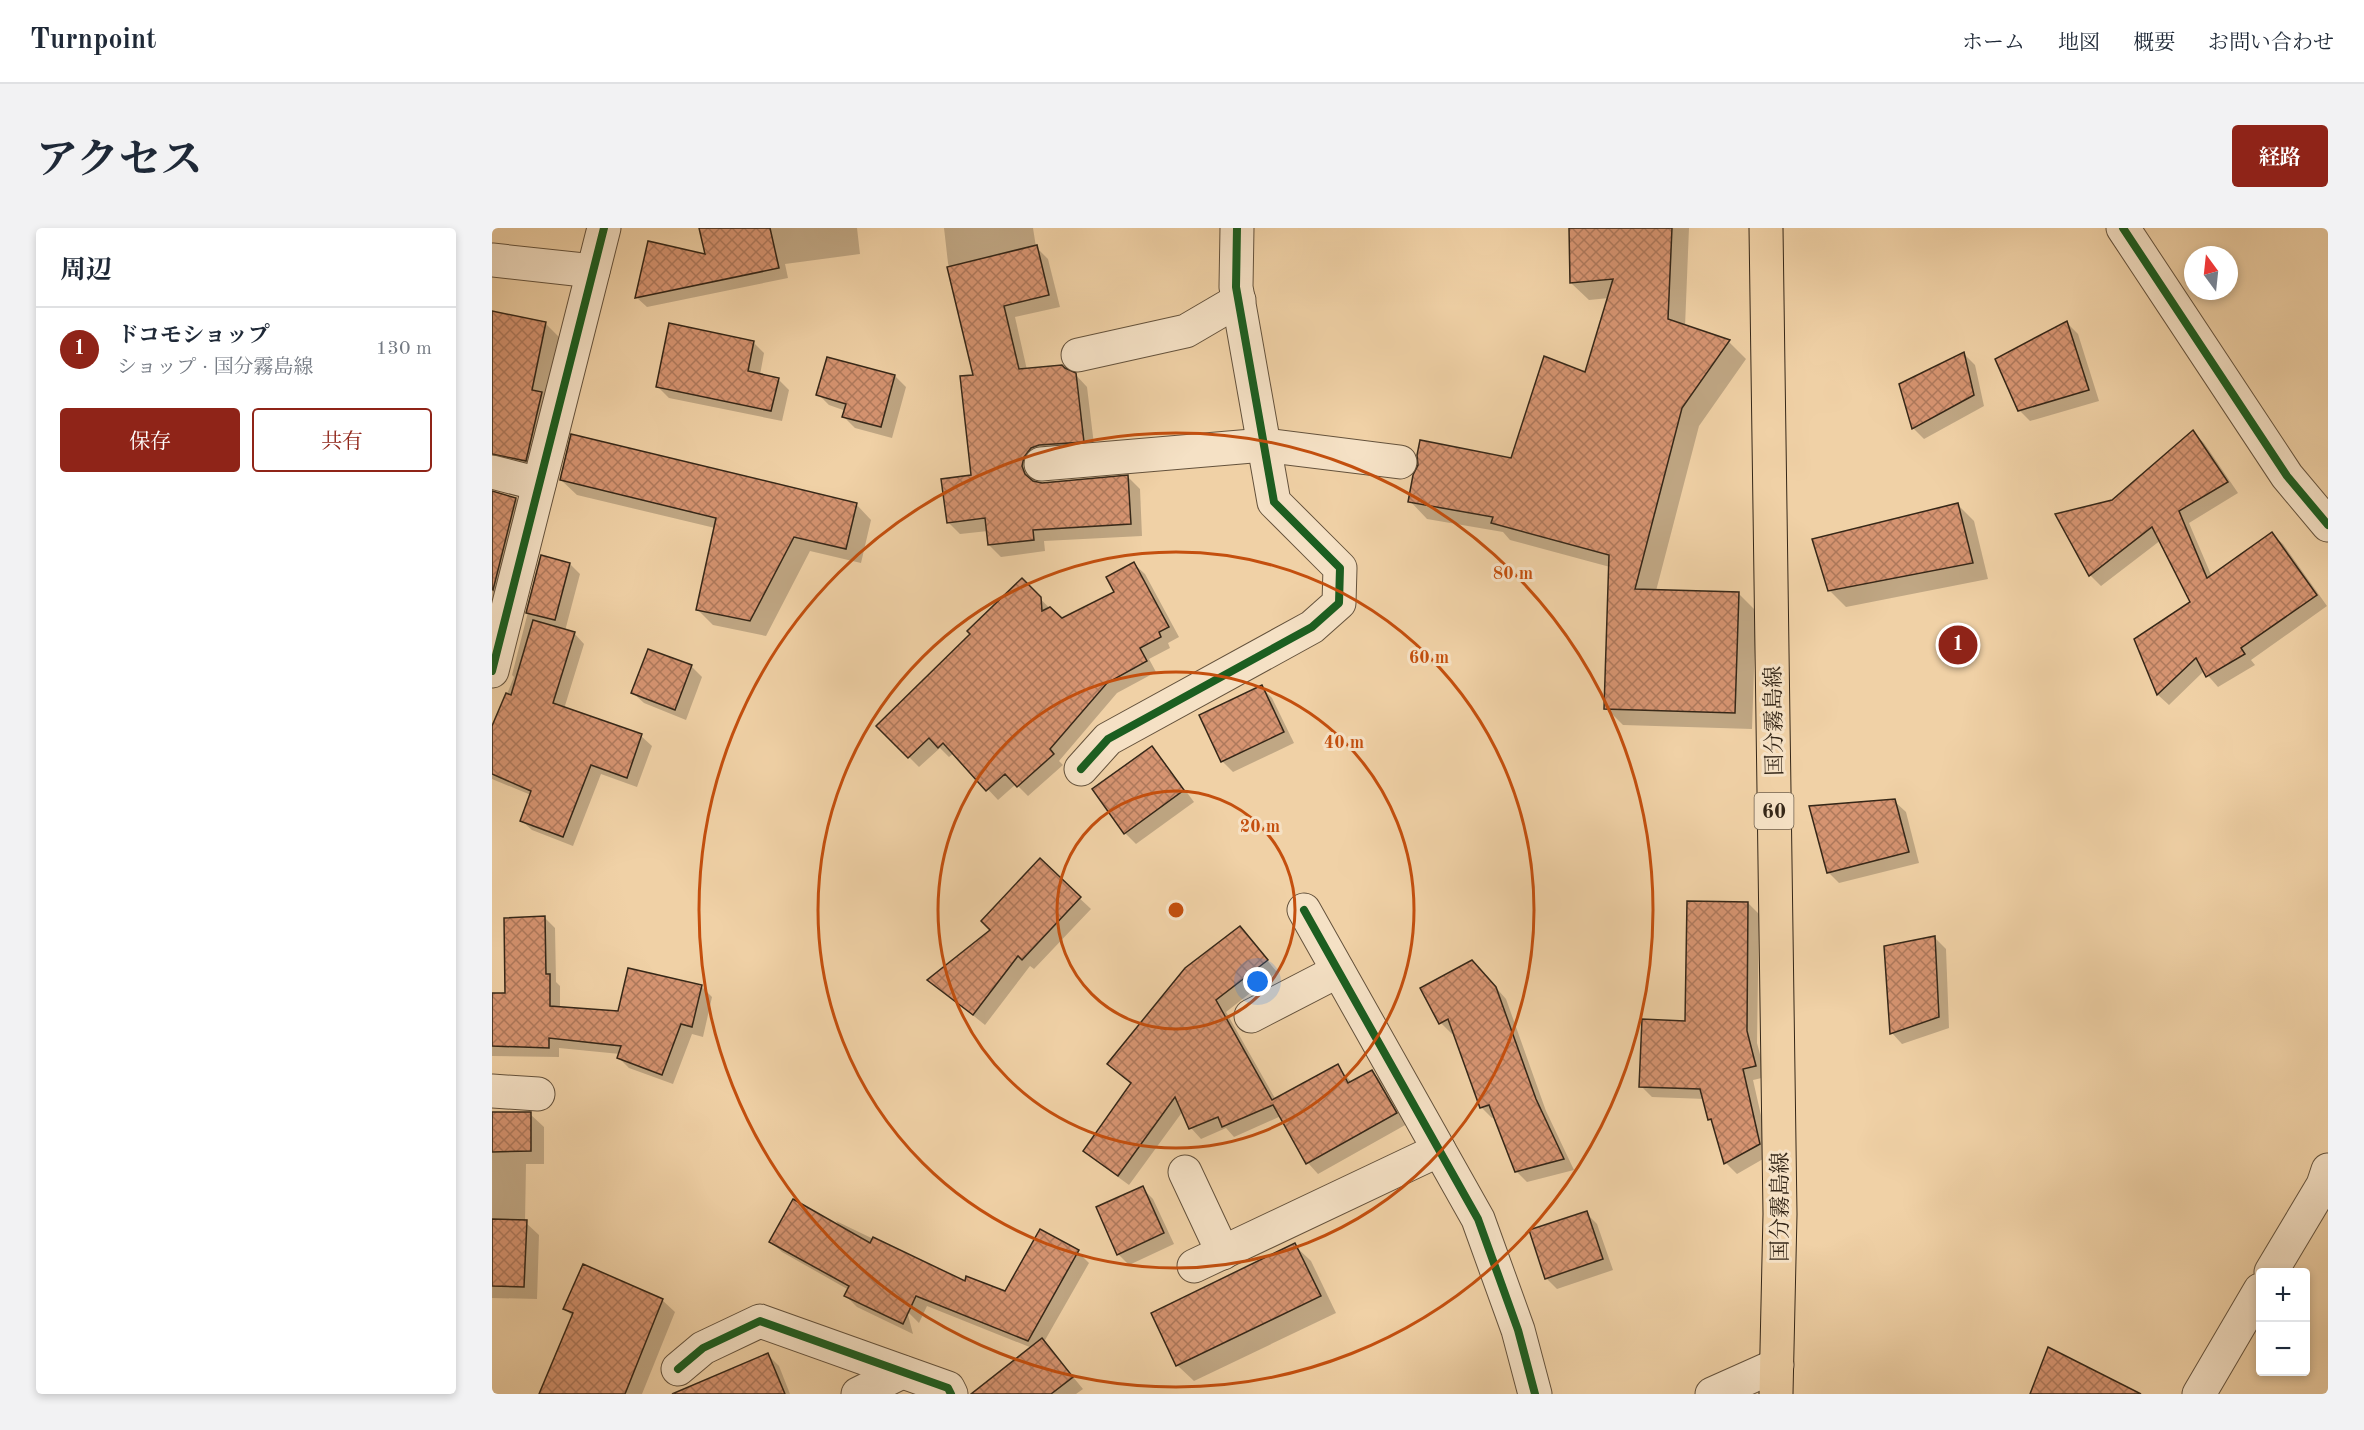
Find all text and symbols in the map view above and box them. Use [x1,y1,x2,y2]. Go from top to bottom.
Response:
text: Turnpoint [30,27,157,55]
text: ホーム [1962,33,2025,54]
text: 地図 [2058,33,2100,54]
text: 概要 [2133,33,2175,54]
text: お問い合わせ [2208,33,2334,54]
button: 経路 [2232,125,2328,187]
text: アクセス [36,141,203,183]
north arrow [2184,246,2238,300]
text: 周辺 [60,258,112,284]
text: ドコモショップ [117,325,270,347]
text: 1 [74,339,85,359]
text: 130 m [376,339,432,359]
text: ショップ · 国分霧島線 [117,358,313,378]
button: 保存 [60,408,240,472]
button: 共有 [252,408,432,472]
text: 80 m [1493,565,1533,583]
pin: 1 [1938,622,1978,668]
text: 60 m [1409,649,1449,667]
street label: 国分霧島線 [1761,666,1787,776]
text: 40 m [1324,734,1364,752]
road number: 60 [1754,793,1794,829]
text: 20 m [1240,818,1280,836]
centre of rings [1166,900,1186,920]
your location [1243,967,1272,996]
street label: 国分霧島線 [1768,1152,1792,1262]
map controls [2256,1268,2310,1376]
button: + [2256,1268,2310,1322]
button: − [2256,1322,2310,1376]

